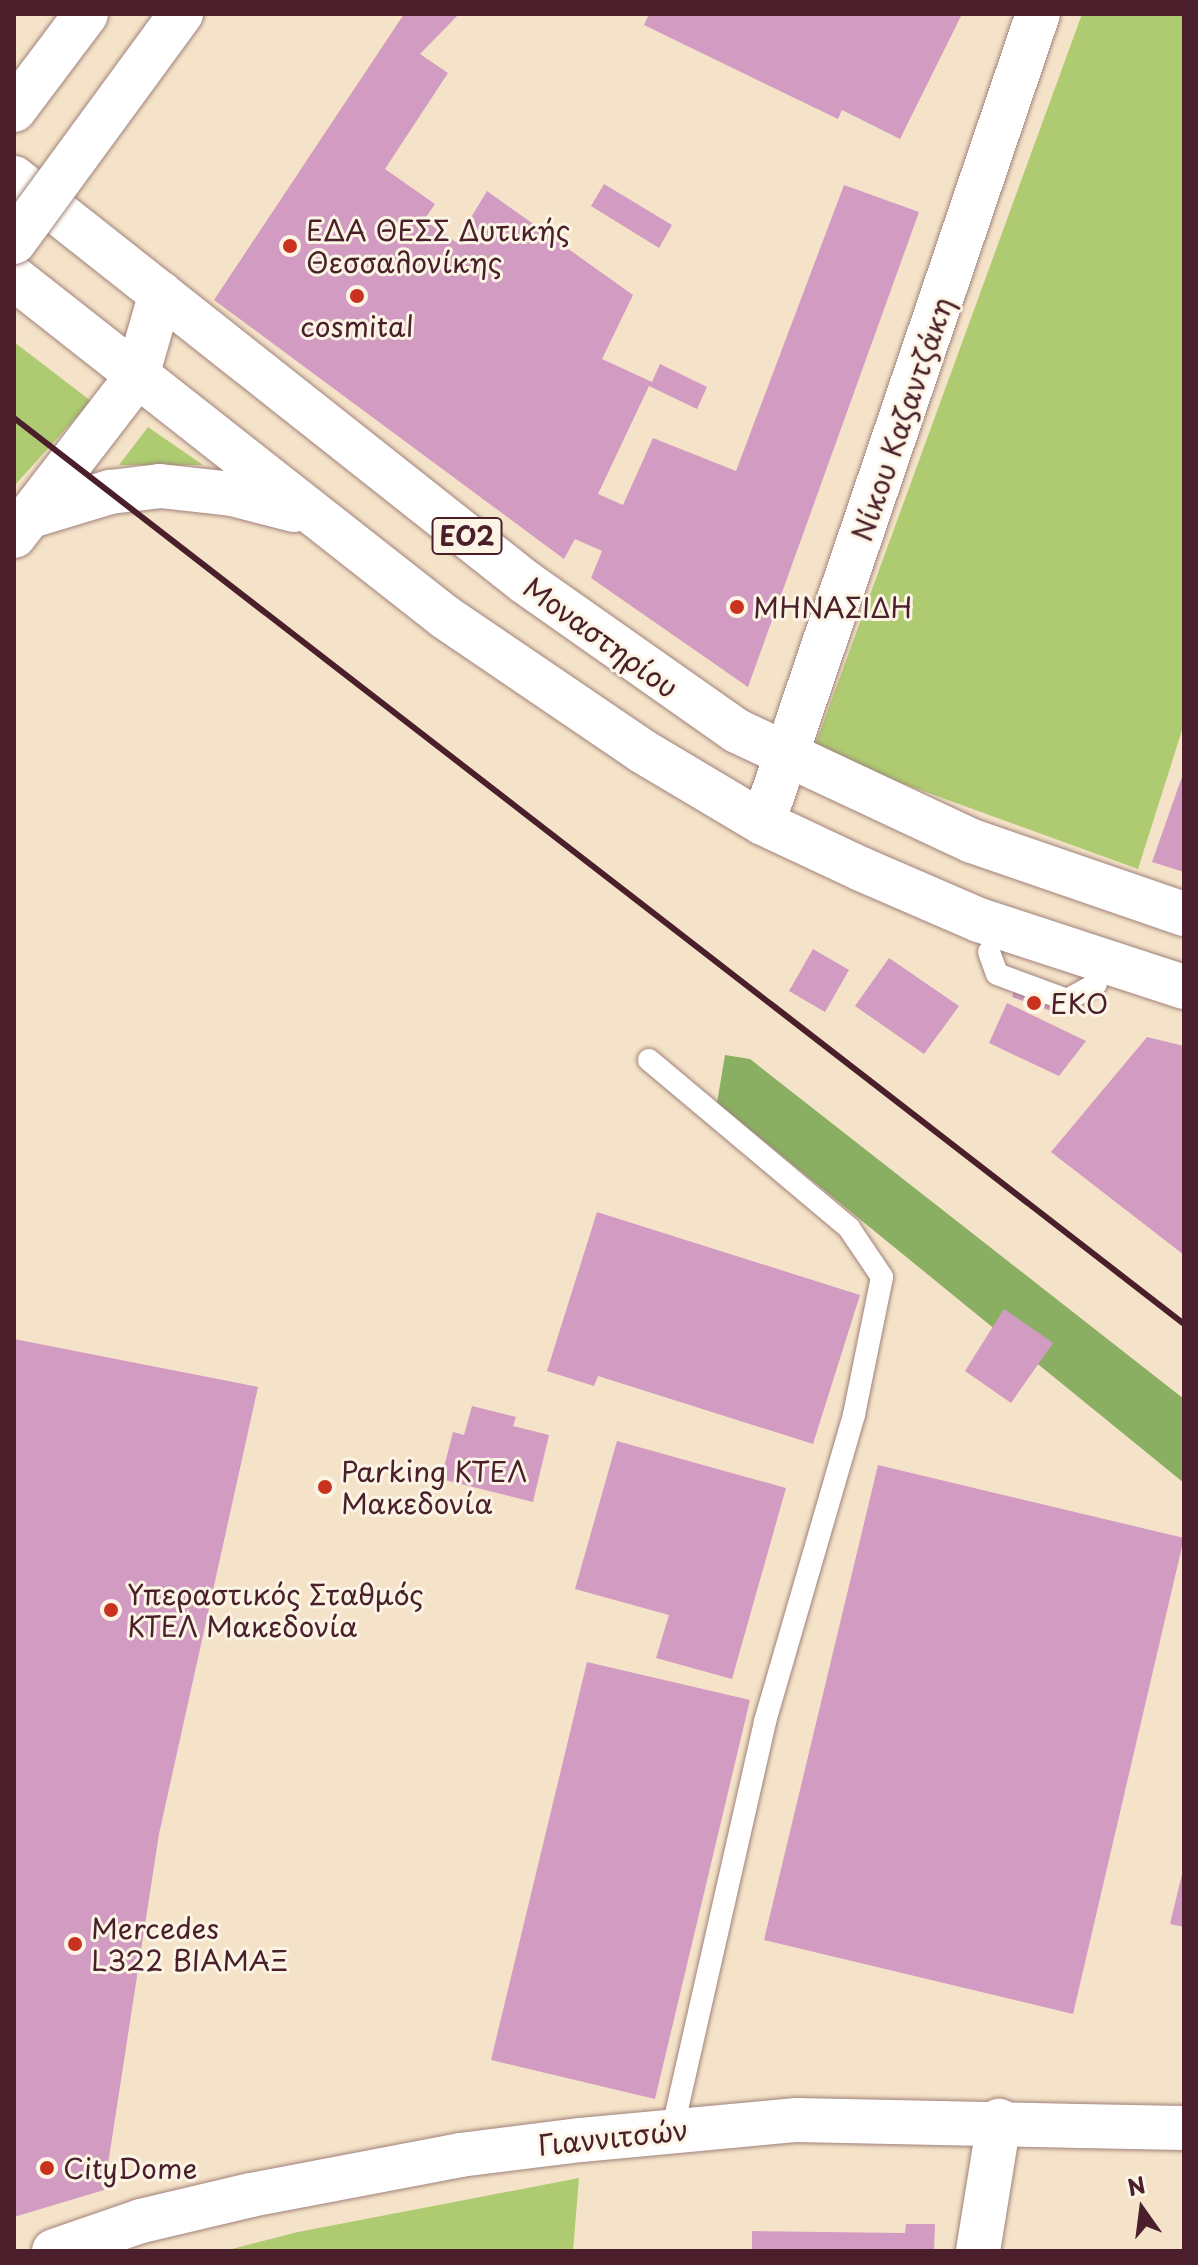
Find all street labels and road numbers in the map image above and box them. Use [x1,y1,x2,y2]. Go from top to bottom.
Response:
street label: Νίκου Καζαντζάκη [844,292,960,546]
road number: ΕΟ2 [431,514,503,558]
street label: Μοναστηρίου [517,570,685,704]
street label: Γιαννιτσών [536,2112,690,2162]

